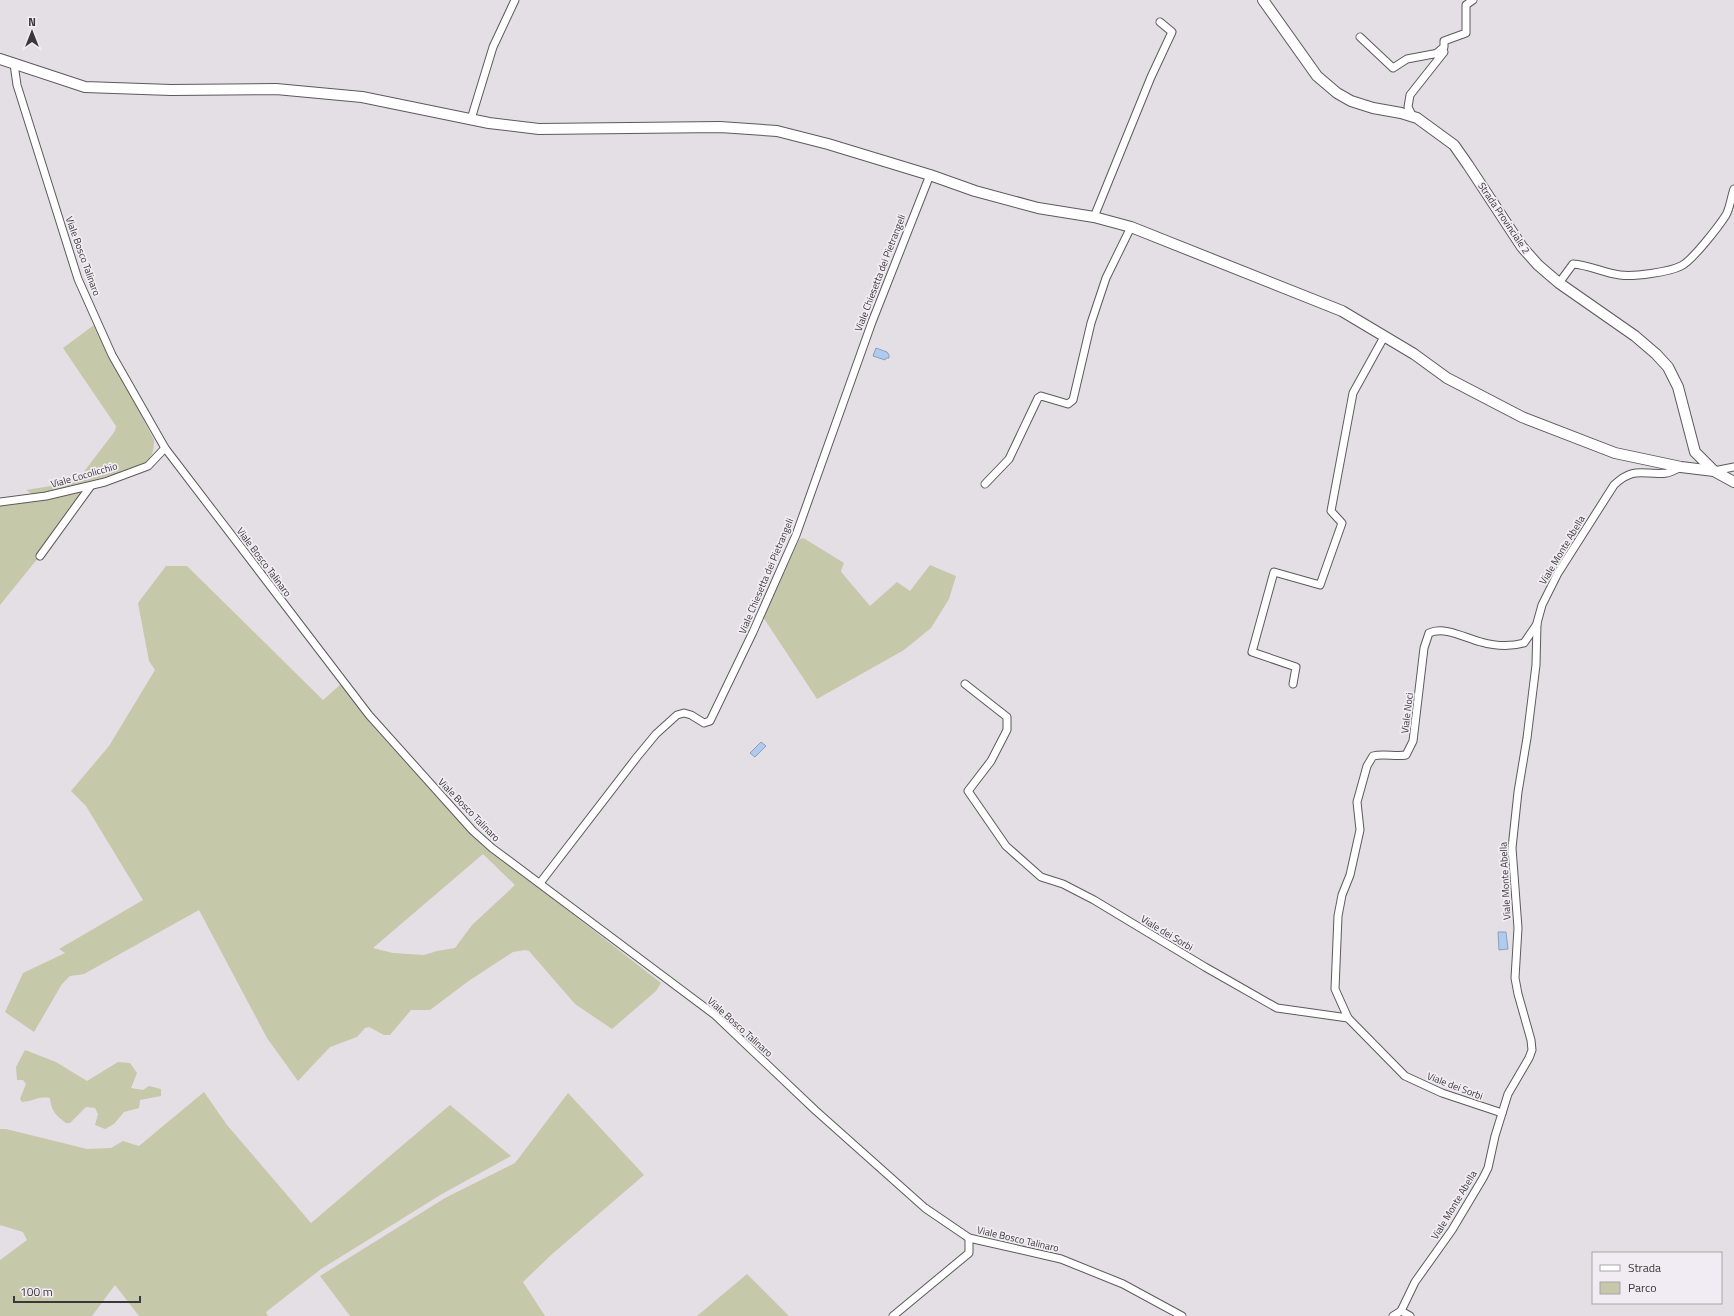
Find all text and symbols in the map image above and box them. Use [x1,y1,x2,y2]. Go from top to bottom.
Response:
north arrow [12,12,52,52]
text: N [28,14,36,30]
street label: Strada Provinciale 2 [1474,179,1534,257]
street label: Viale Chiesetta dei Pietrangeli [851,212,909,334]
street label: Viale Bosco Talinaro [62,214,104,298]
street label: Viale Cocolicchio [49,458,119,492]
street label: Viale Monte Abella [1535,513,1589,587]
street label: Viale Chiesetta dei Pietrangeli [735,516,797,636]
street label: Viale Bosco Talinaro [233,524,295,600]
street label: Viale Noci [1397,692,1417,734]
street label: Viale Bosco Talinaro [435,775,503,845]
street label: Viale Monte Abella [1495,842,1515,920]
street label: Viale dei Sorbi [1138,911,1196,955]
street label: Viale Bosco Talinaro [704,994,776,1060]
street label: Viale dei Sorbi [1425,1068,1485,1104]
street label: Viale Monte Abella [1427,1168,1481,1242]
street label: Viale Bosco Talinaro [976,1222,1060,1256]
legend [1592,1252,1722,1304]
text: Strada [1628,1258,1661,1277]
scale bar [14,1278,140,1304]
text: Parco [1628,1278,1657,1297]
text: 100 m [20,1282,53,1301]

